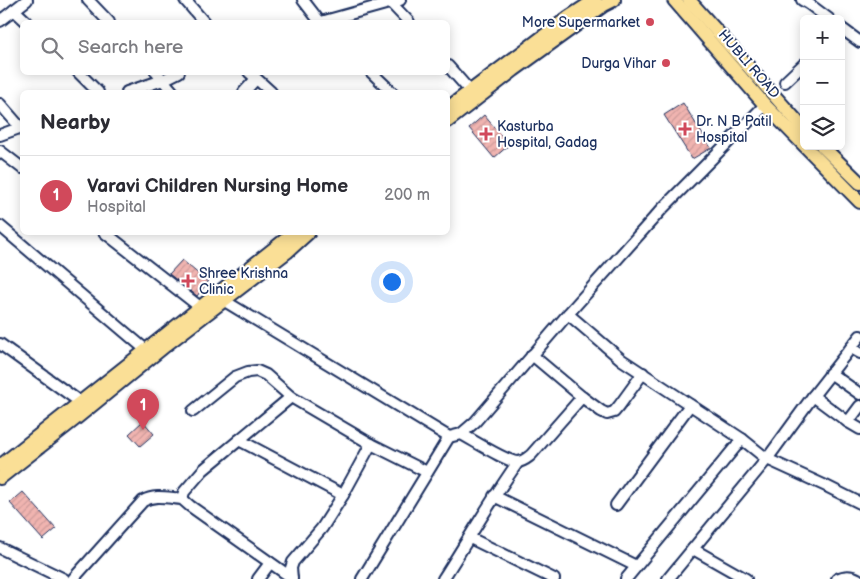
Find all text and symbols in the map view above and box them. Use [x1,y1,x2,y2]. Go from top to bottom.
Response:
place label: More Supermarket [522,14,641,31]
map controls [800,15,845,150]
button: + [800,15,845,60]
marker: More Supermarket [644,16,656,28]
search box [20,20,450,75]
street label: HUBLI ROAD [715,26,783,102]
icon: search [38,34,66,62]
text: Search here [78,36,183,59]
place label: Durga Vihar [581,55,657,72]
marker: Durga Vihar [660,57,672,69]
button: − [800,60,845,105]
button: layers [800,105,845,150]
text: Nearby [40,110,110,135]
place label: Dr. N B Patil Hospital [696,113,772,146]
place label: Kasturba Hospital, Gadag [497,118,597,151]
marker: Dr. N B Patil Hospital [678,122,692,136]
marker: Kasturba Hospital, Gadag [479,127,493,141]
text: Varavi Children Nursing Home [87,175,348,198]
text: 1 [53,186,59,205]
text: 200 m [384,186,430,205]
text: Hospital [87,198,146,217]
place label: Shree Krishna Clinic [199,265,288,298]
your location [379,269,405,295]
marker: Shree Krishna Clinic [181,274,195,288]
pin: 1 [127,389,159,430]

